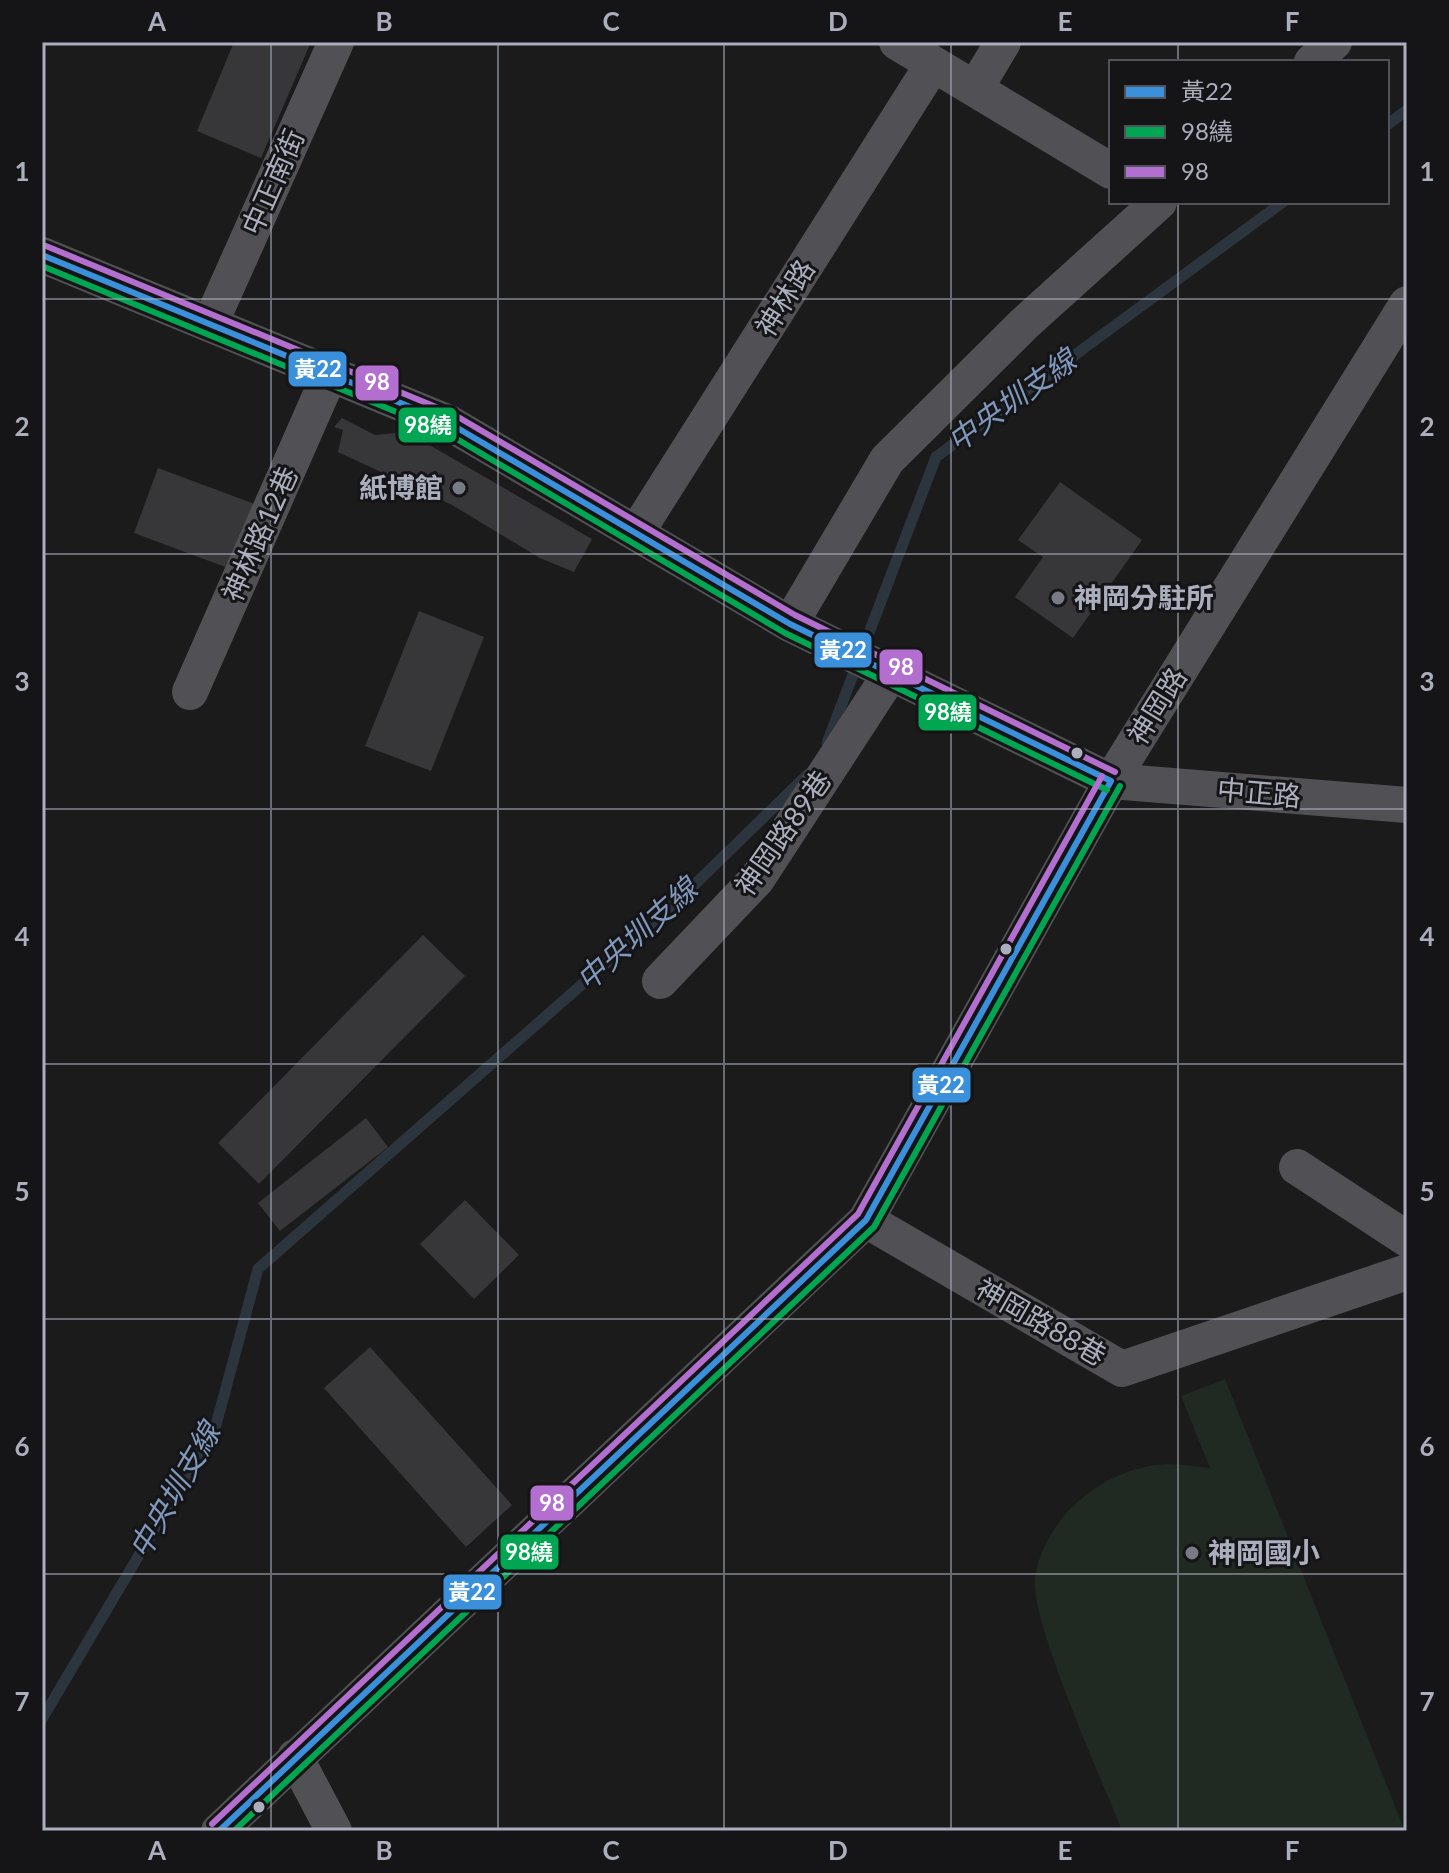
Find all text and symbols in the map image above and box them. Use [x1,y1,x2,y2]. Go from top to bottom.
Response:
text: A [147,5,167,37]
text: B [375,5,393,37]
text: C [602,5,620,37]
text: D [828,5,848,37]
text: E [1058,5,1072,37]
text: F [1285,5,1299,37]
legend [1109,60,1389,204]
text: 黃22 [1181,76,1233,105]
text: 98繞 [1181,116,1233,145]
street label: 中正南街 [234,124,310,240]
text: 1 [14,155,30,187]
text: 1 [1419,155,1435,187]
text: 98 [1181,156,1209,185]
street label: 神林路 [747,253,821,342]
water label: 中央圳支線 [940,339,1085,458]
line badge: 黃22 [287,350,348,388]
text: 黃22 [294,355,342,382]
line badge: 98 [354,364,400,402]
text: 98 [364,368,390,395]
line badge: 98繞 [397,406,458,444]
text: 2 [14,410,30,442]
text: 2 [1419,410,1435,442]
text: 98繞 [404,411,452,438]
street label: 神林路12巷 [214,461,304,607]
place label: 紙博館 [359,470,443,504]
marker: 紙博館 [450,479,468,497]
place label: 神岡分駐所 [1074,580,1214,614]
marker: 神岡分駐所 [1049,589,1067,607]
line badge: 黃22 [813,631,873,669]
text: 黃22 [819,636,867,663]
line badge: 98 [878,648,924,686]
text: 98 [888,653,914,680]
street label: 神岡路 [1119,661,1193,750]
text: 3 [14,665,30,697]
text: 3 [1419,665,1435,697]
line badge: 98繞 [917,693,978,732]
text: 98繞 [924,698,972,725]
unlabelled marker [1069,745,1085,761]
street label: 神岡路89巷 [727,763,838,901]
street label: 中正路 [1216,771,1302,813]
water label: 中央圳支線 [568,868,706,997]
text: 4 [14,920,30,952]
text: 4 [1419,920,1435,952]
unlabelled marker [998,941,1014,957]
line badge: 黃22 [911,1066,972,1104]
text: 黃22 [917,1071,965,1098]
text: 5 [14,1175,30,1207]
text: 5 [1419,1175,1435,1207]
street label: 神岡路88巷 [970,1270,1113,1372]
water label: 中央圳支線 [120,1413,228,1564]
text: 6 [14,1430,30,1462]
text: 6 [1419,1430,1435,1462]
line badge: 98 [529,1484,575,1522]
text: 98 [539,1489,565,1516]
line badge: 98繞 [499,1533,560,1571]
place label: 神岡國小 [1208,1535,1320,1569]
text: 98繞 [505,1538,553,1565]
marker: 神岡國小 [1183,1544,1201,1562]
line badge: 黃22 [442,1573,503,1611]
text: 黃22 [448,1578,496,1605]
text: 7 [14,1685,30,1717]
text: 7 [1419,1685,1435,1717]
unlabelled marker [251,1799,267,1815]
text: A [147,1834,167,1866]
text: B [375,1834,393,1866]
text: C [602,1834,620,1866]
text: D [828,1834,848,1866]
text: E [1058,1834,1072,1866]
text: F [1285,1834,1299,1866]

